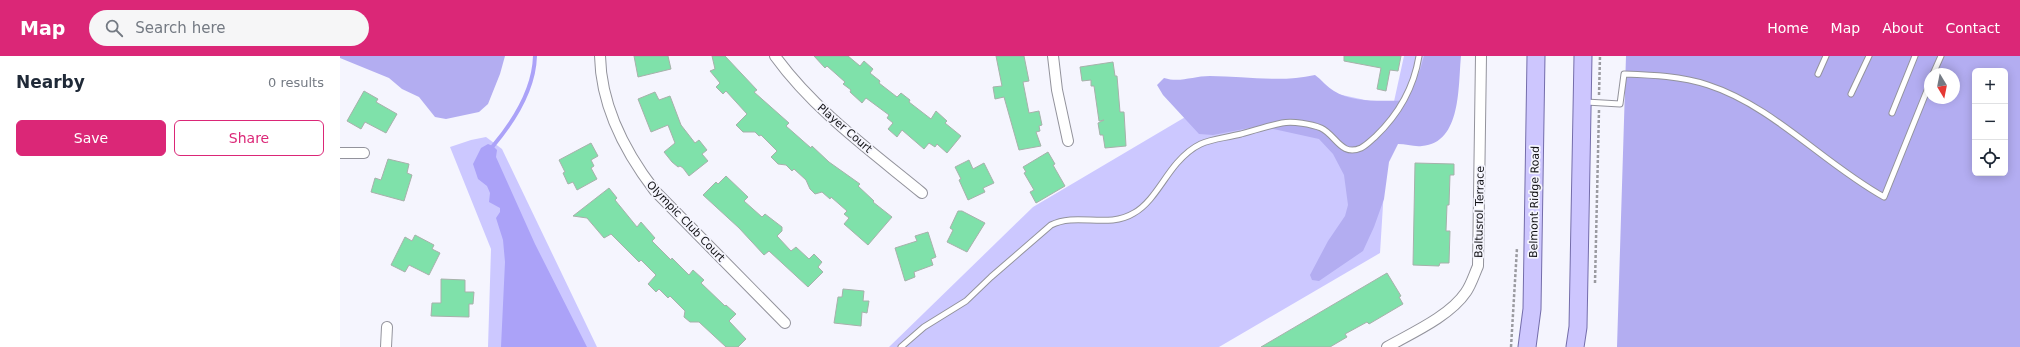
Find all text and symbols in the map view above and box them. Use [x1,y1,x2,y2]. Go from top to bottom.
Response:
search box [89,10,369,46]
text: Map [20,17,65,39]
icon: search [103,17,125,39]
text: Search here [135,19,225,37]
text: Home [1767,20,1809,36]
text: Map [1831,20,1860,36]
text: About [1882,20,1924,36]
text: Contact [1946,20,2000,36]
north arrow [1924,68,1960,104]
map controls [1972,68,2008,176]
button: + [1972,68,2008,104]
text: Nearby [16,72,85,92]
text: 0 results [268,75,324,90]
street label: Player Court [815,101,875,156]
button: − [1972,104,2008,140]
button: Save [16,120,166,156]
button: Share [174,120,324,156]
button: locate [1972,140,2008,176]
street label: Belmont Ridge Road [1527,146,1542,258]
street label: Baltusrol Terrace [1472,166,1487,258]
street label: Olympic Club Court [644,178,728,265]

